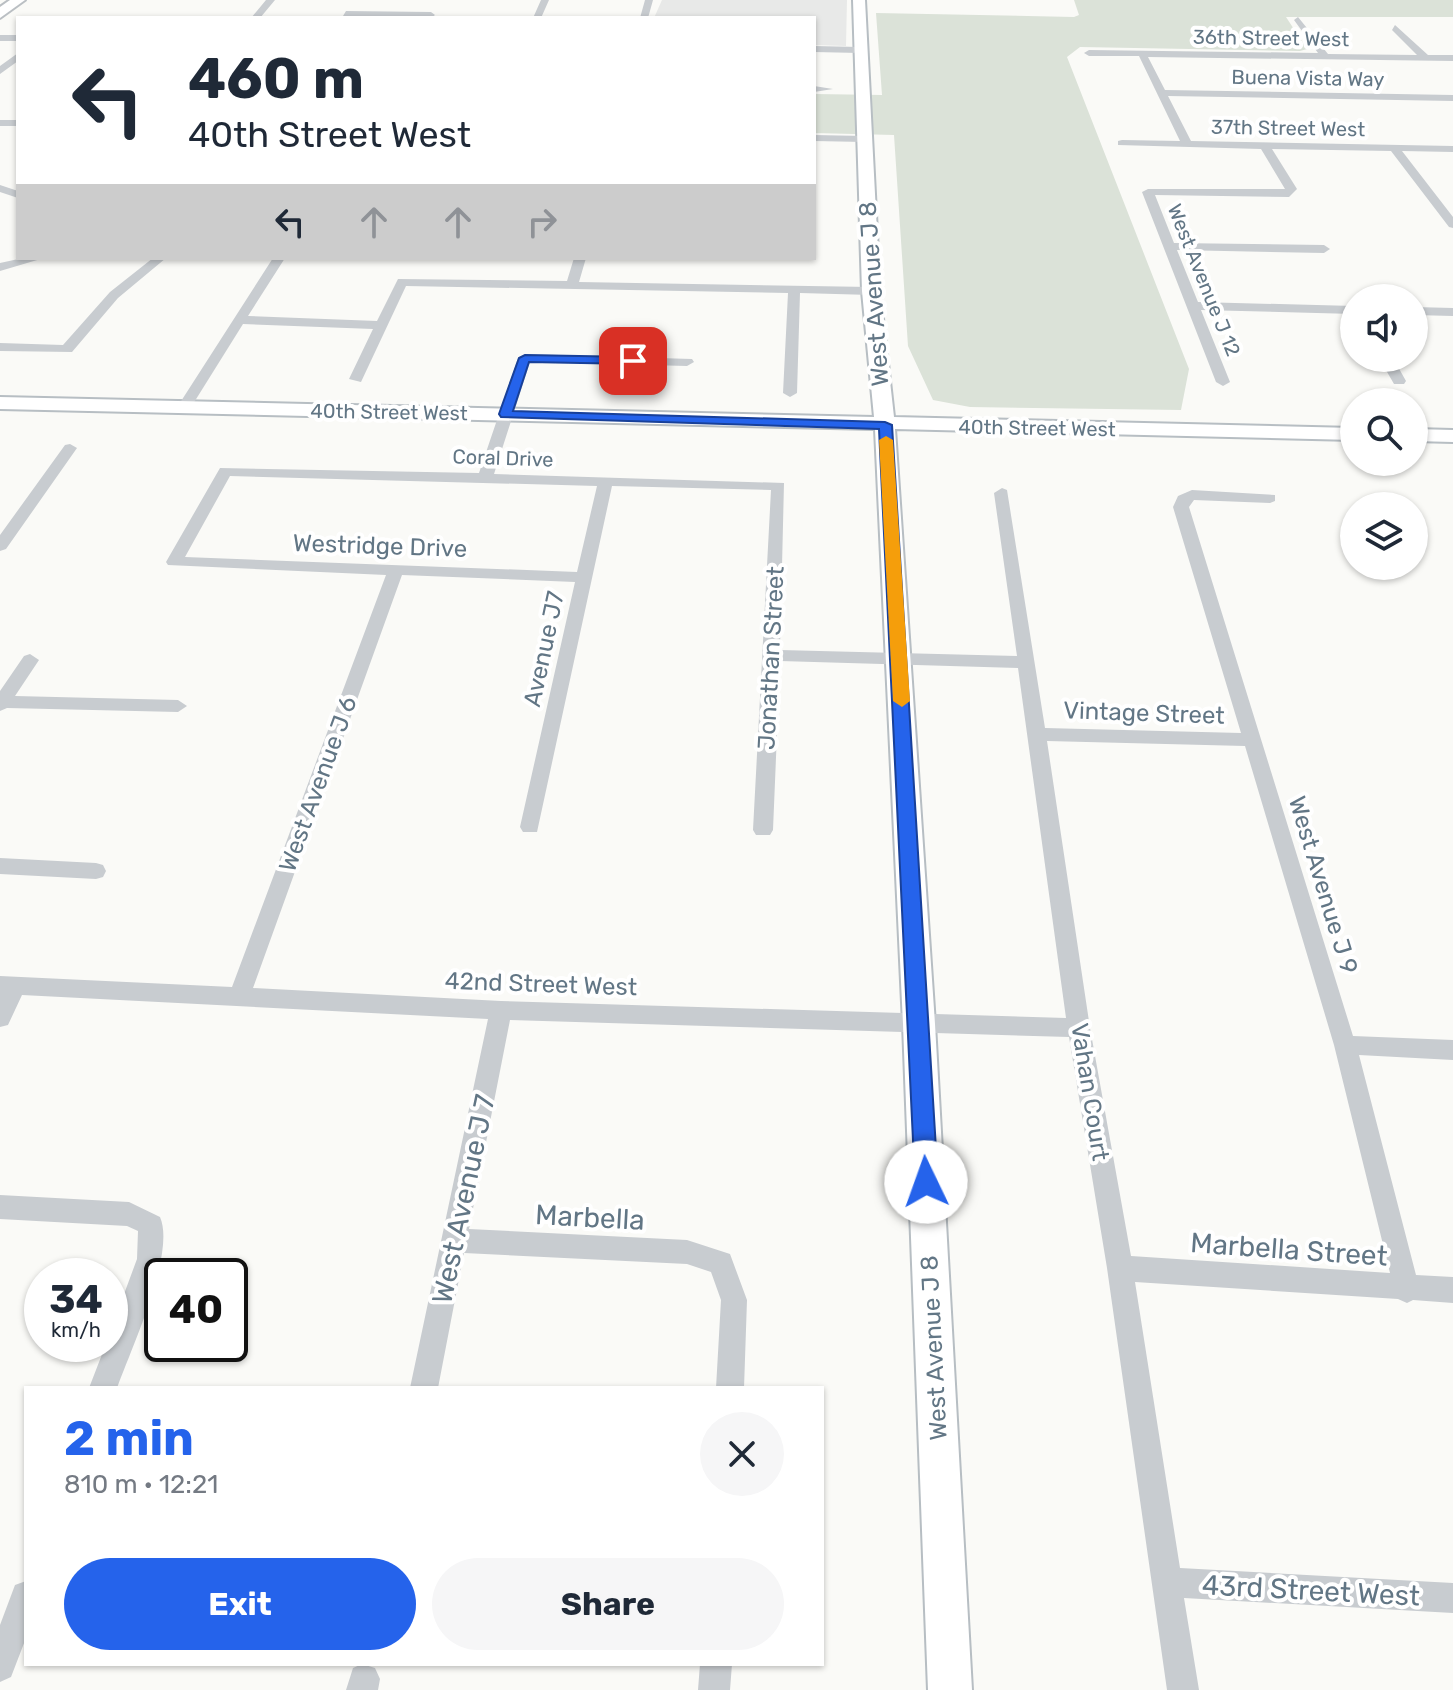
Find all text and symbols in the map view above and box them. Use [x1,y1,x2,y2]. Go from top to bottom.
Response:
street label: 36th Street West [1193,25,1349,51]
text: 460 m [188,46,364,112]
icon: left [56,48,160,152]
street label: Buena Vista Way [1231,65,1385,91]
text: 40th Street West [188,113,471,156]
street label: 37th Street West [1211,115,1366,141]
icon: left [268,200,312,244]
icon: ahead [352,200,396,244]
icon: ahead [436,200,480,244]
icon: right [520,200,564,244]
street label: West Avenue J 12 [1163,200,1245,360]
street label: West Avenue J 8 [854,201,894,387]
map controls [1340,284,1428,580]
button: sound [1340,284,1428,372]
pin [599,327,667,395]
icon: arrive [611,339,655,383]
button: search [1340,388,1428,476]
street label: 40th Street West [310,399,468,425]
street label: 40th Street West [958,415,1116,441]
street label: Coral Drive [452,444,554,472]
button: layers [1340,492,1428,580]
street label: Westridge Drive [292,529,468,563]
street label: Jonathan Street [752,566,790,750]
street label: Avenue J7 [518,589,570,709]
street label: West Avenue J 6 [273,693,363,875]
street label: Vintage Street [1063,696,1225,730]
street label: West Avenue J 9 [1283,793,1363,977]
street label: 42nd Street West [444,967,638,1001]
street label: Vahan Court [1065,1021,1115,1163]
street label: West Avenue J 7 [425,1092,502,1307]
position arrow [884,1140,968,1224]
street label: Marbella [534,1198,646,1237]
street label: Marbella Street [1189,1226,1389,1273]
street label: West Avenue J 8 [915,1255,953,1441]
speed limit sign: 40 [144,1258,248,1362]
text: 34 [49,1276,103,1323]
text: km/h [51,1318,101,1342]
text: 2 min [64,1410,194,1467]
button: close [700,1412,784,1496]
text: 810 m · 12:21 [64,1469,218,1500]
button: Exit [64,1558,416,1650]
button: Share [432,1558,784,1650]
street label: 43rd Street West [1201,1568,1421,1613]

